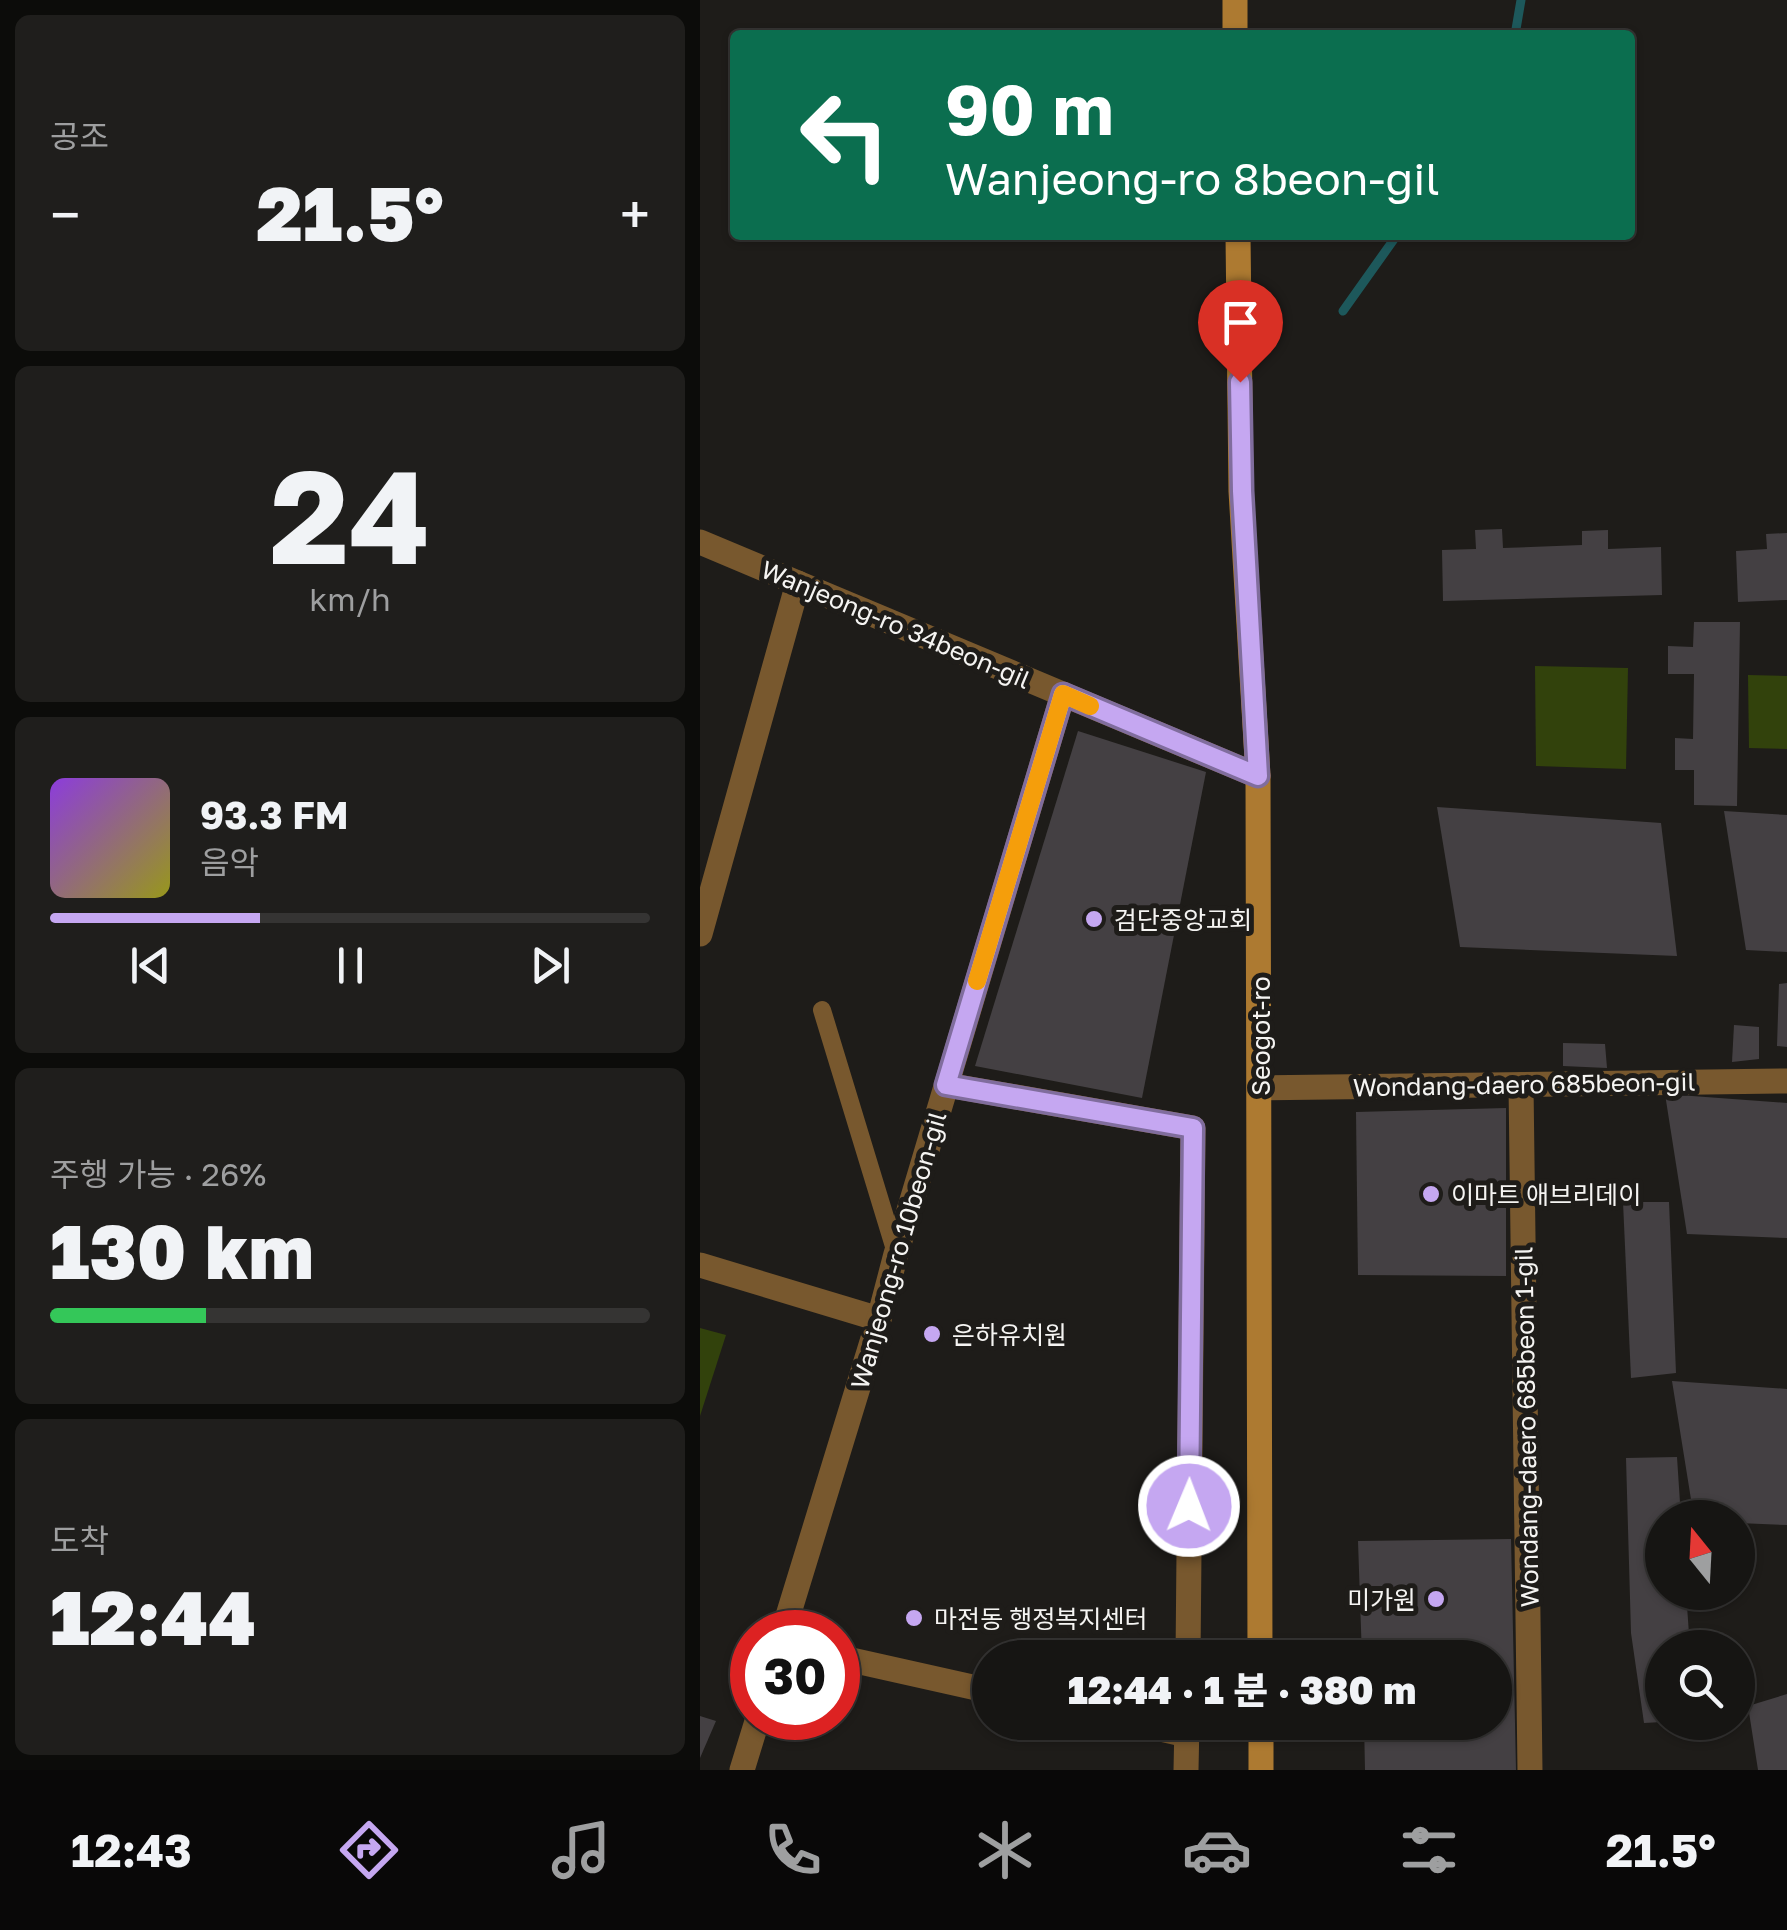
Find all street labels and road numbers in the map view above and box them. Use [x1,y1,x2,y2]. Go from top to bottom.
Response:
street label: Wanjeong-ro 34beon-gil [757,553,1035,695]
street label: Seogot-ro [1245,976,1276,1096]
street label: Wondang-daero 685beon-gil [1352,1066,1696,1102]
street label: Wanjeong-ro 10beon-gil [844,1108,952,1392]
street label: Wondang-daero 685beon 1-gil [1507,1246,1545,1608]

